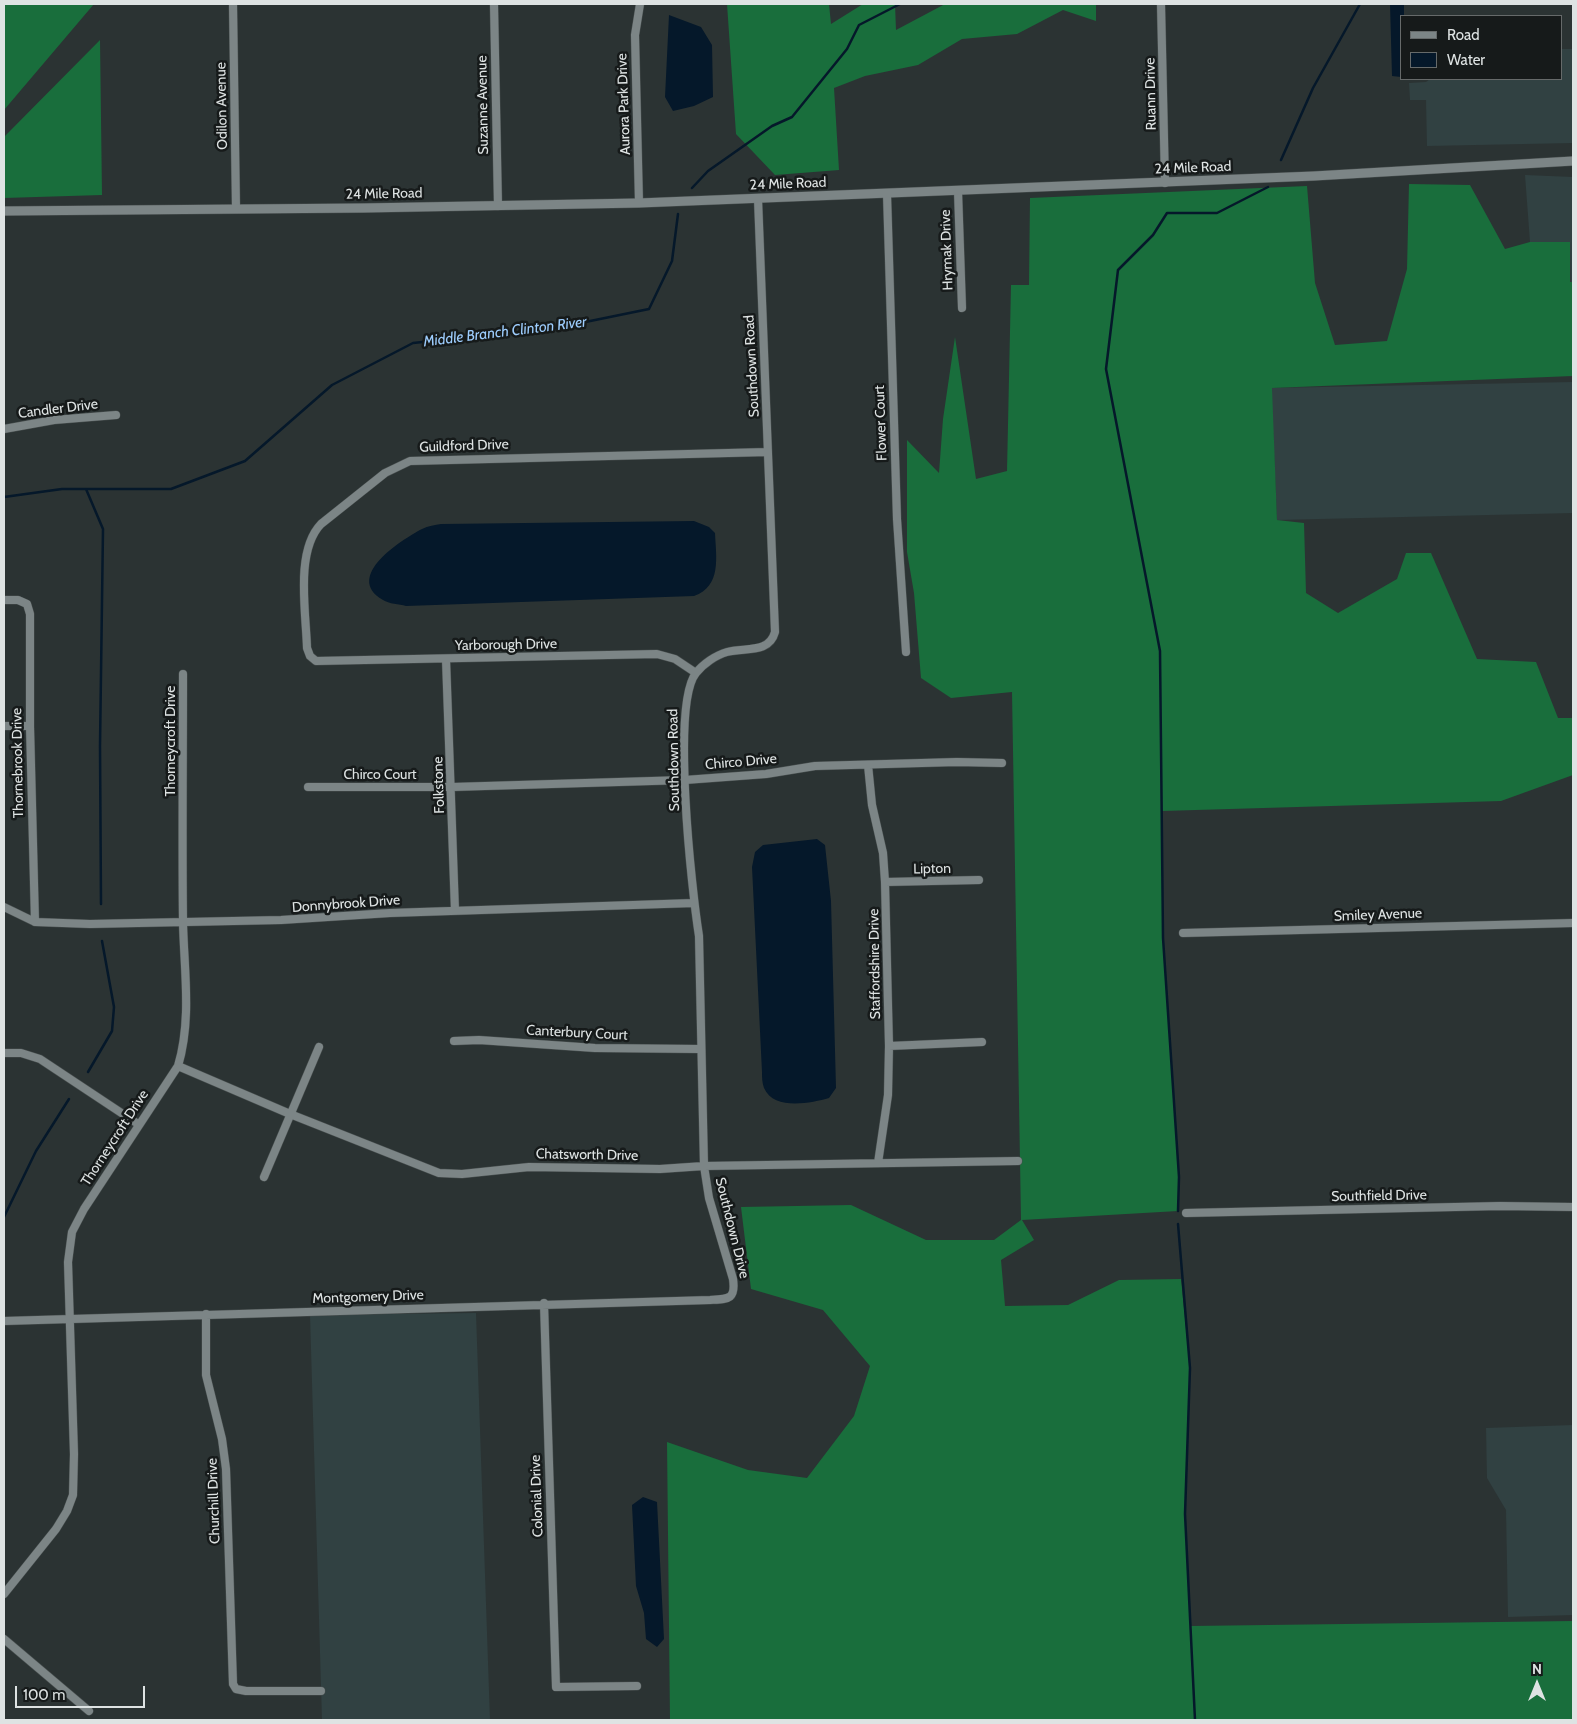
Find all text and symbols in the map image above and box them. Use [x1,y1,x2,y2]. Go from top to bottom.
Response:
legend [1400,15,1562,80]
text: Road [1447,26,1480,44]
text: Water [1447,51,1485,69]
street label: Aurora Park Drive [614,53,634,155]
street label: Suzanne Avenue [474,55,492,155]
street label: Ruann Drive [1142,58,1160,130]
street label: Odilon Avenue [213,62,231,150]
street label: 24 Mile Road [1154,158,1232,178]
street label: 24 Mile Road [749,174,827,194]
street label: 24 Mile Road [346,185,422,203]
street label: Hrymak Drive [937,209,957,291]
water label: Middle Branch Clinton River [422,313,588,351]
street label: Southdown Road [741,314,763,418]
street label: Flower Court [871,385,891,461]
street label: Candler Drive [17,396,99,422]
street label: Guildford Drive [419,436,509,456]
street label: Yarborough Drive [455,636,557,654]
street label: Thorneycroft Drive [163,685,179,797]
street label: Thornebrook Drive [9,708,27,818]
street label: Southdown Road [665,709,683,811]
street label: Chirco Drive [704,750,778,774]
street label: Folkstone [430,756,448,814]
street label: Chirco Court [343,767,417,783]
street label: Lipton [913,860,951,878]
street label: Donnybrook Drive [291,892,401,916]
street label: Smiley Avenue [1334,905,1422,925]
street label: Staffordshire Drive [866,909,884,1019]
street label: Canterbury Court [526,1022,628,1044]
street label: Thorneycroft Drive [78,1087,152,1189]
street label: Chatsworth Drive [536,1146,638,1164]
street label: Southdown Drive [711,1176,753,1280]
street label: Southfield Drive [1331,1187,1427,1205]
street label: Montgomery Drive [312,1287,424,1307]
street label: Colonial Drive [527,1455,547,1537]
street label: Churchill Drive [204,1458,224,1544]
north arrow [1512,1659,1562,1709]
text: N [1532,1660,1542,1678]
scale bar [18,1676,148,1708]
text: 100 m [23,1686,65,1704]

